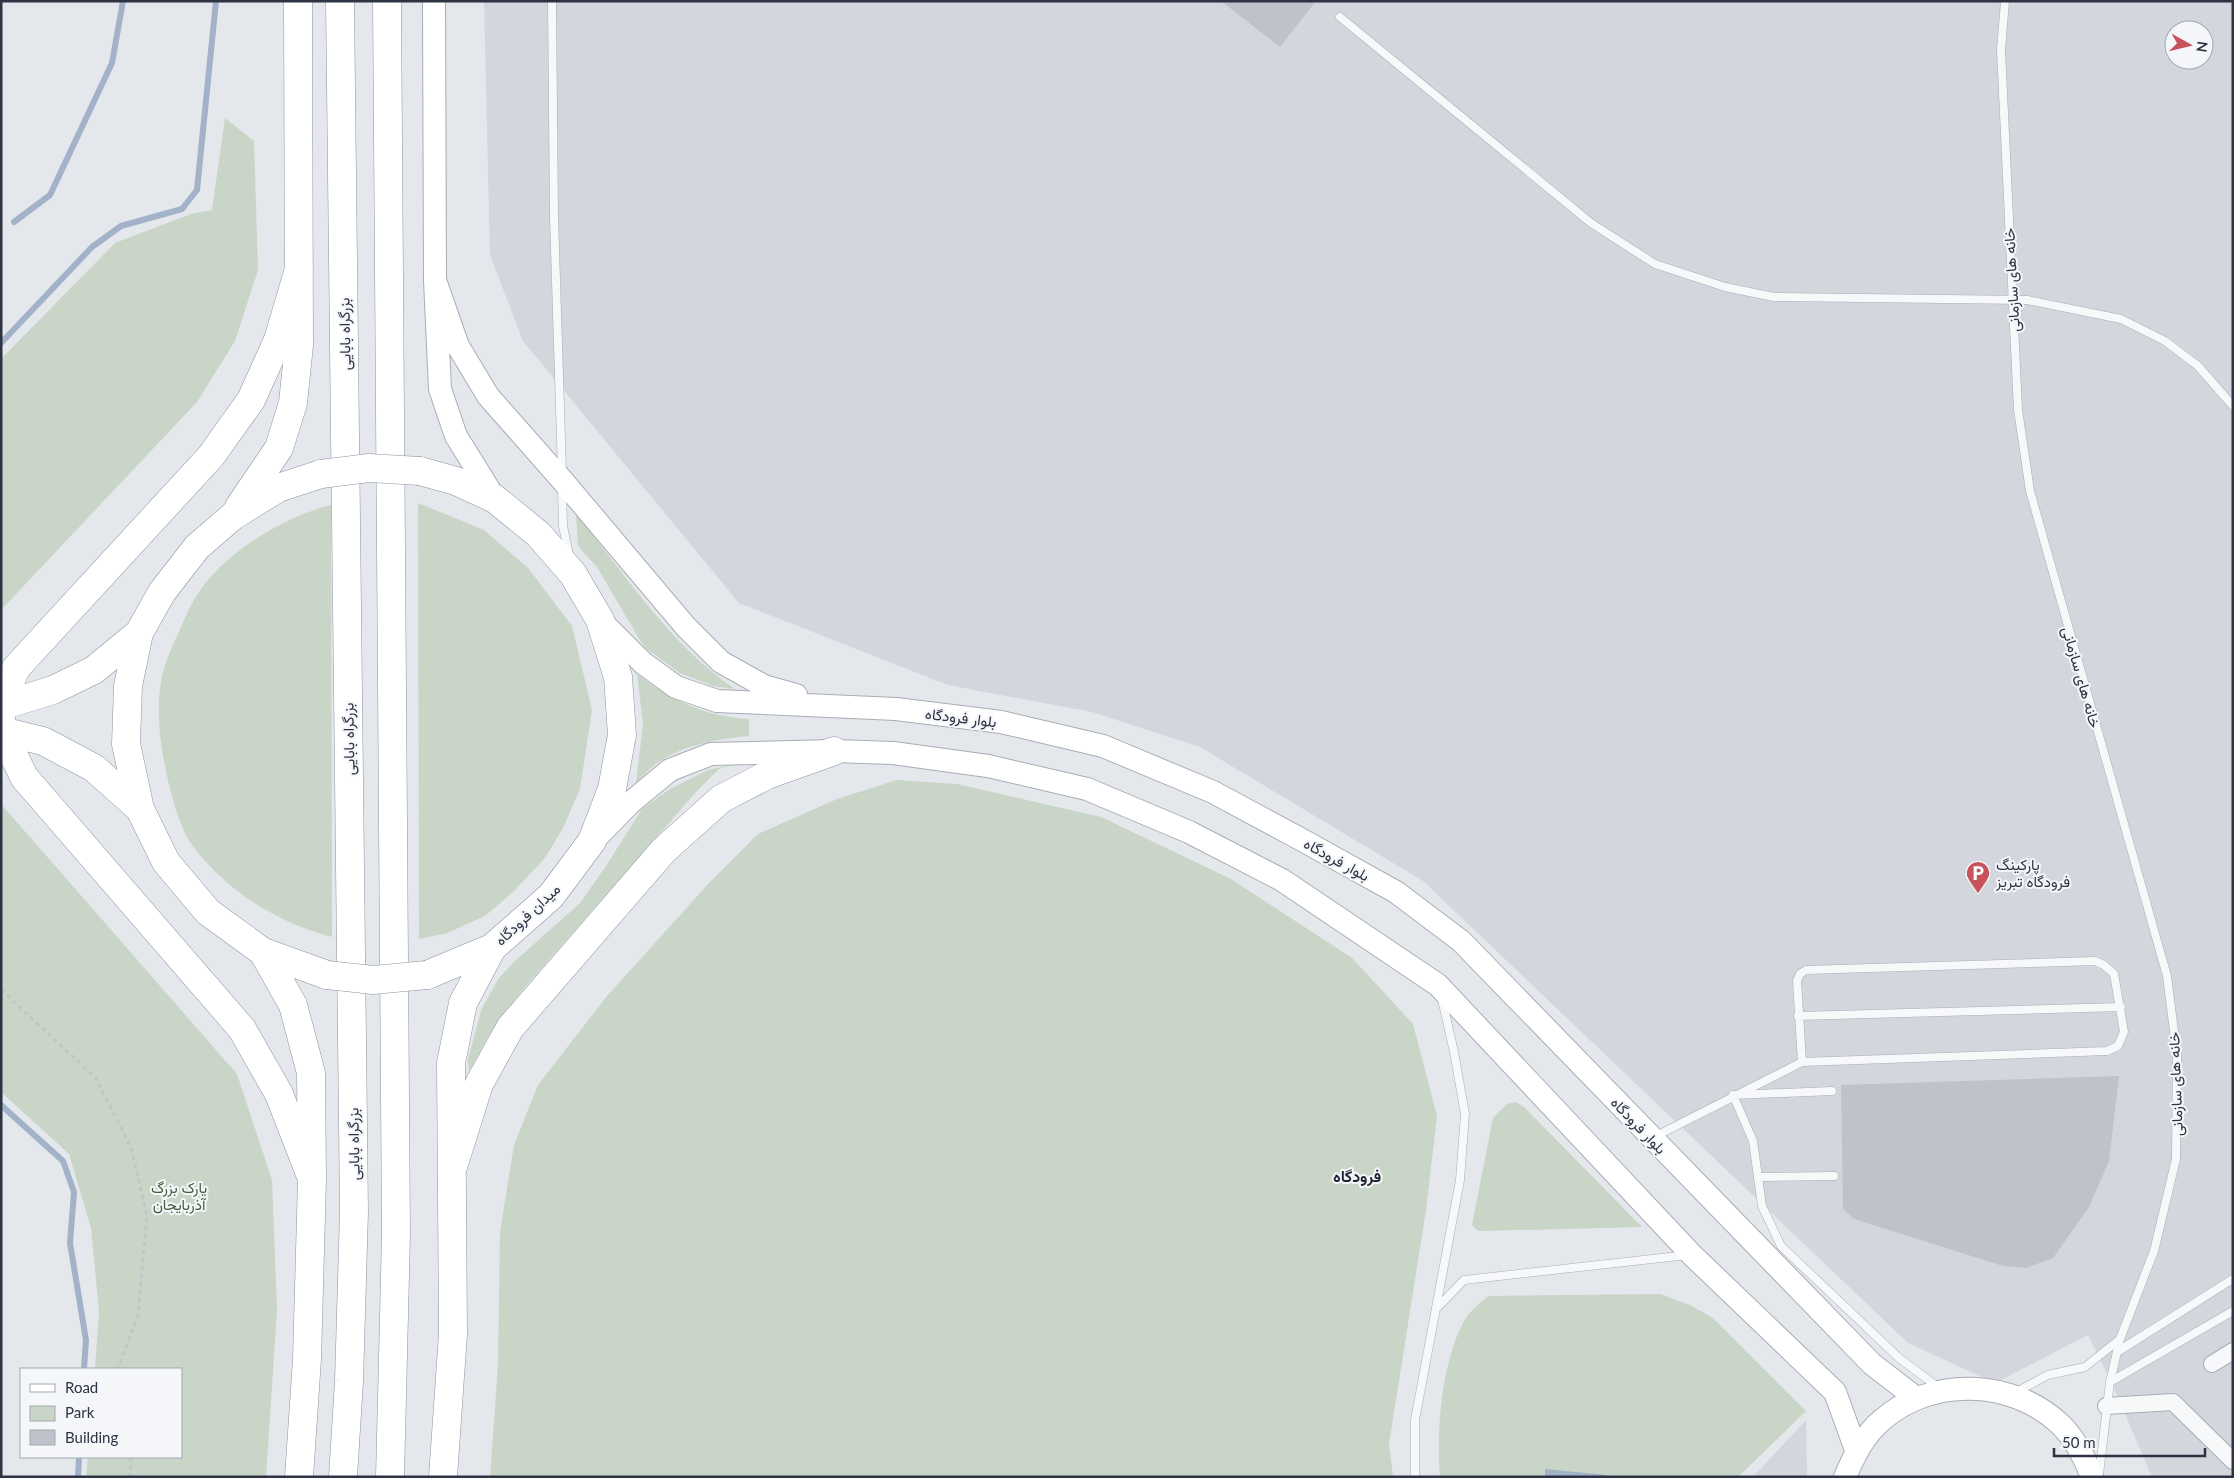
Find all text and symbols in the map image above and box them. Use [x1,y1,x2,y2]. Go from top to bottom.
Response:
north arrow [2164,20,2214,70]
text: N [2193,40,2212,53]
street label: خانه های سازمانی [1999,227,2025,333]
street label: بزرگراه بابایی [334,298,356,370]
street label: خانه های سازمانی [2057,624,2105,730]
street label: بزرگراه بابایی [338,703,360,775]
street label: بلوار فرودگاه [924,704,998,731]
street label: بلوار فرودگاه [1301,834,1373,885]
place label: پارکینگ فرودگاه تبریز [1995,855,2070,891]
parking icon: پارکینگ فرودگاه تبریز [1965,860,1991,894]
street label: میدان فرودگاه [491,879,564,949]
street label: خانه های سازمانی [2164,1031,2188,1136]
street label: بلوار فرودگاه [1607,1093,1670,1158]
street label: بزرگراه بابایی [343,1108,365,1180]
district label: فرودگاه [1333,1166,1381,1187]
park label: پارک بزرگ آذربایجان [151,1178,207,1214]
legend [20,1368,182,1458]
text: Road [65,1378,98,1396]
text: Park [65,1403,95,1421]
scale bar [2054,1426,2205,1458]
text: Building [65,1428,118,1446]
text: 50 m [2062,1433,2096,1451]

